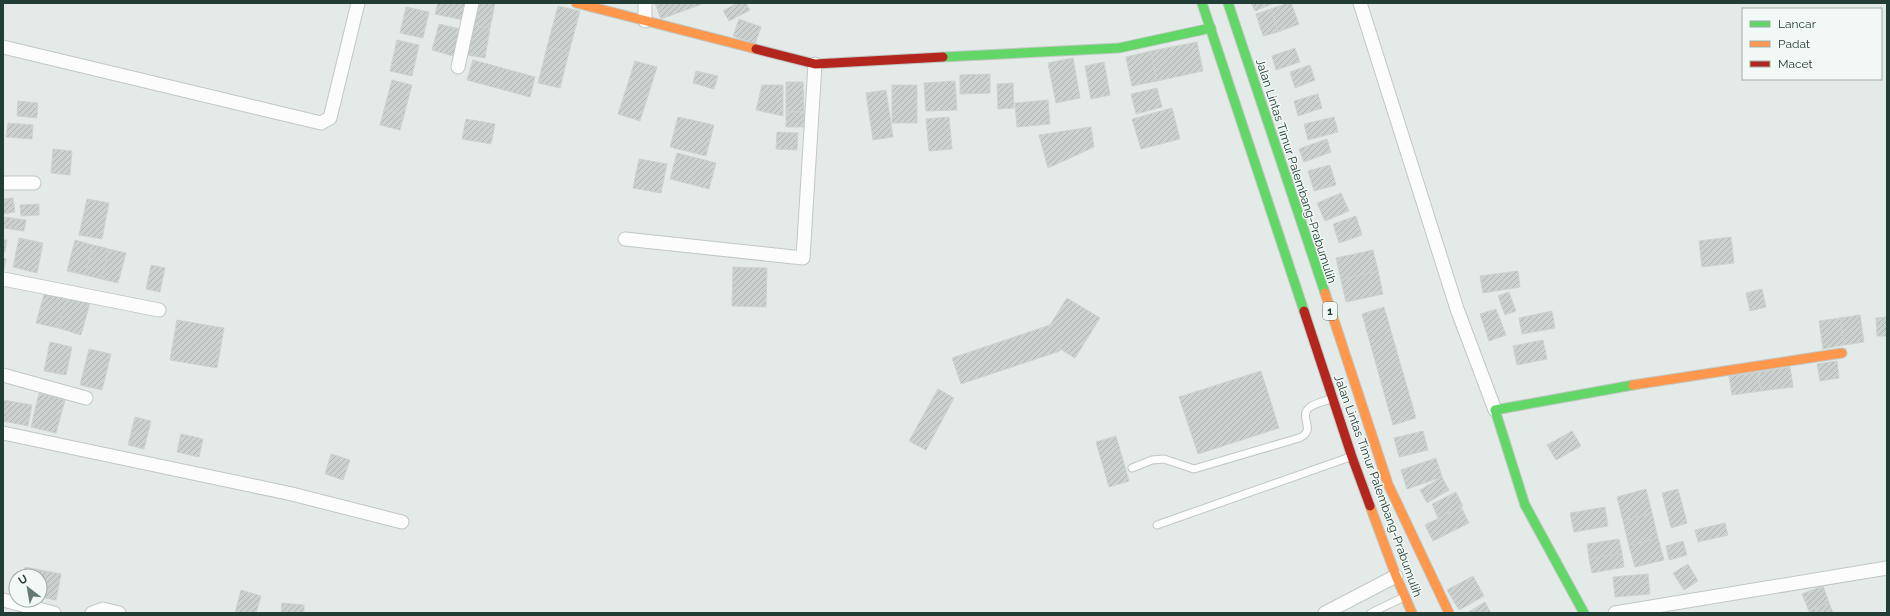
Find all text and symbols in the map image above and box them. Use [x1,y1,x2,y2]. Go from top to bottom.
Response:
legend [1742,8,1882,80]
text: Lancar [1778,17,1817,31]
text: Padat [1778,37,1810,51]
street label: Jalan Lintas Timur Palembang-Prabumulih [1253,57,1339,285]
text: Macet [1778,57,1813,71]
road number: 1 [1323,302,1337,320]
street label: Jalan Lintas Timur Palembang-Prabumulih [1331,373,1425,599]
north arrow [8,568,48,608]
text: U [16,572,30,588]

